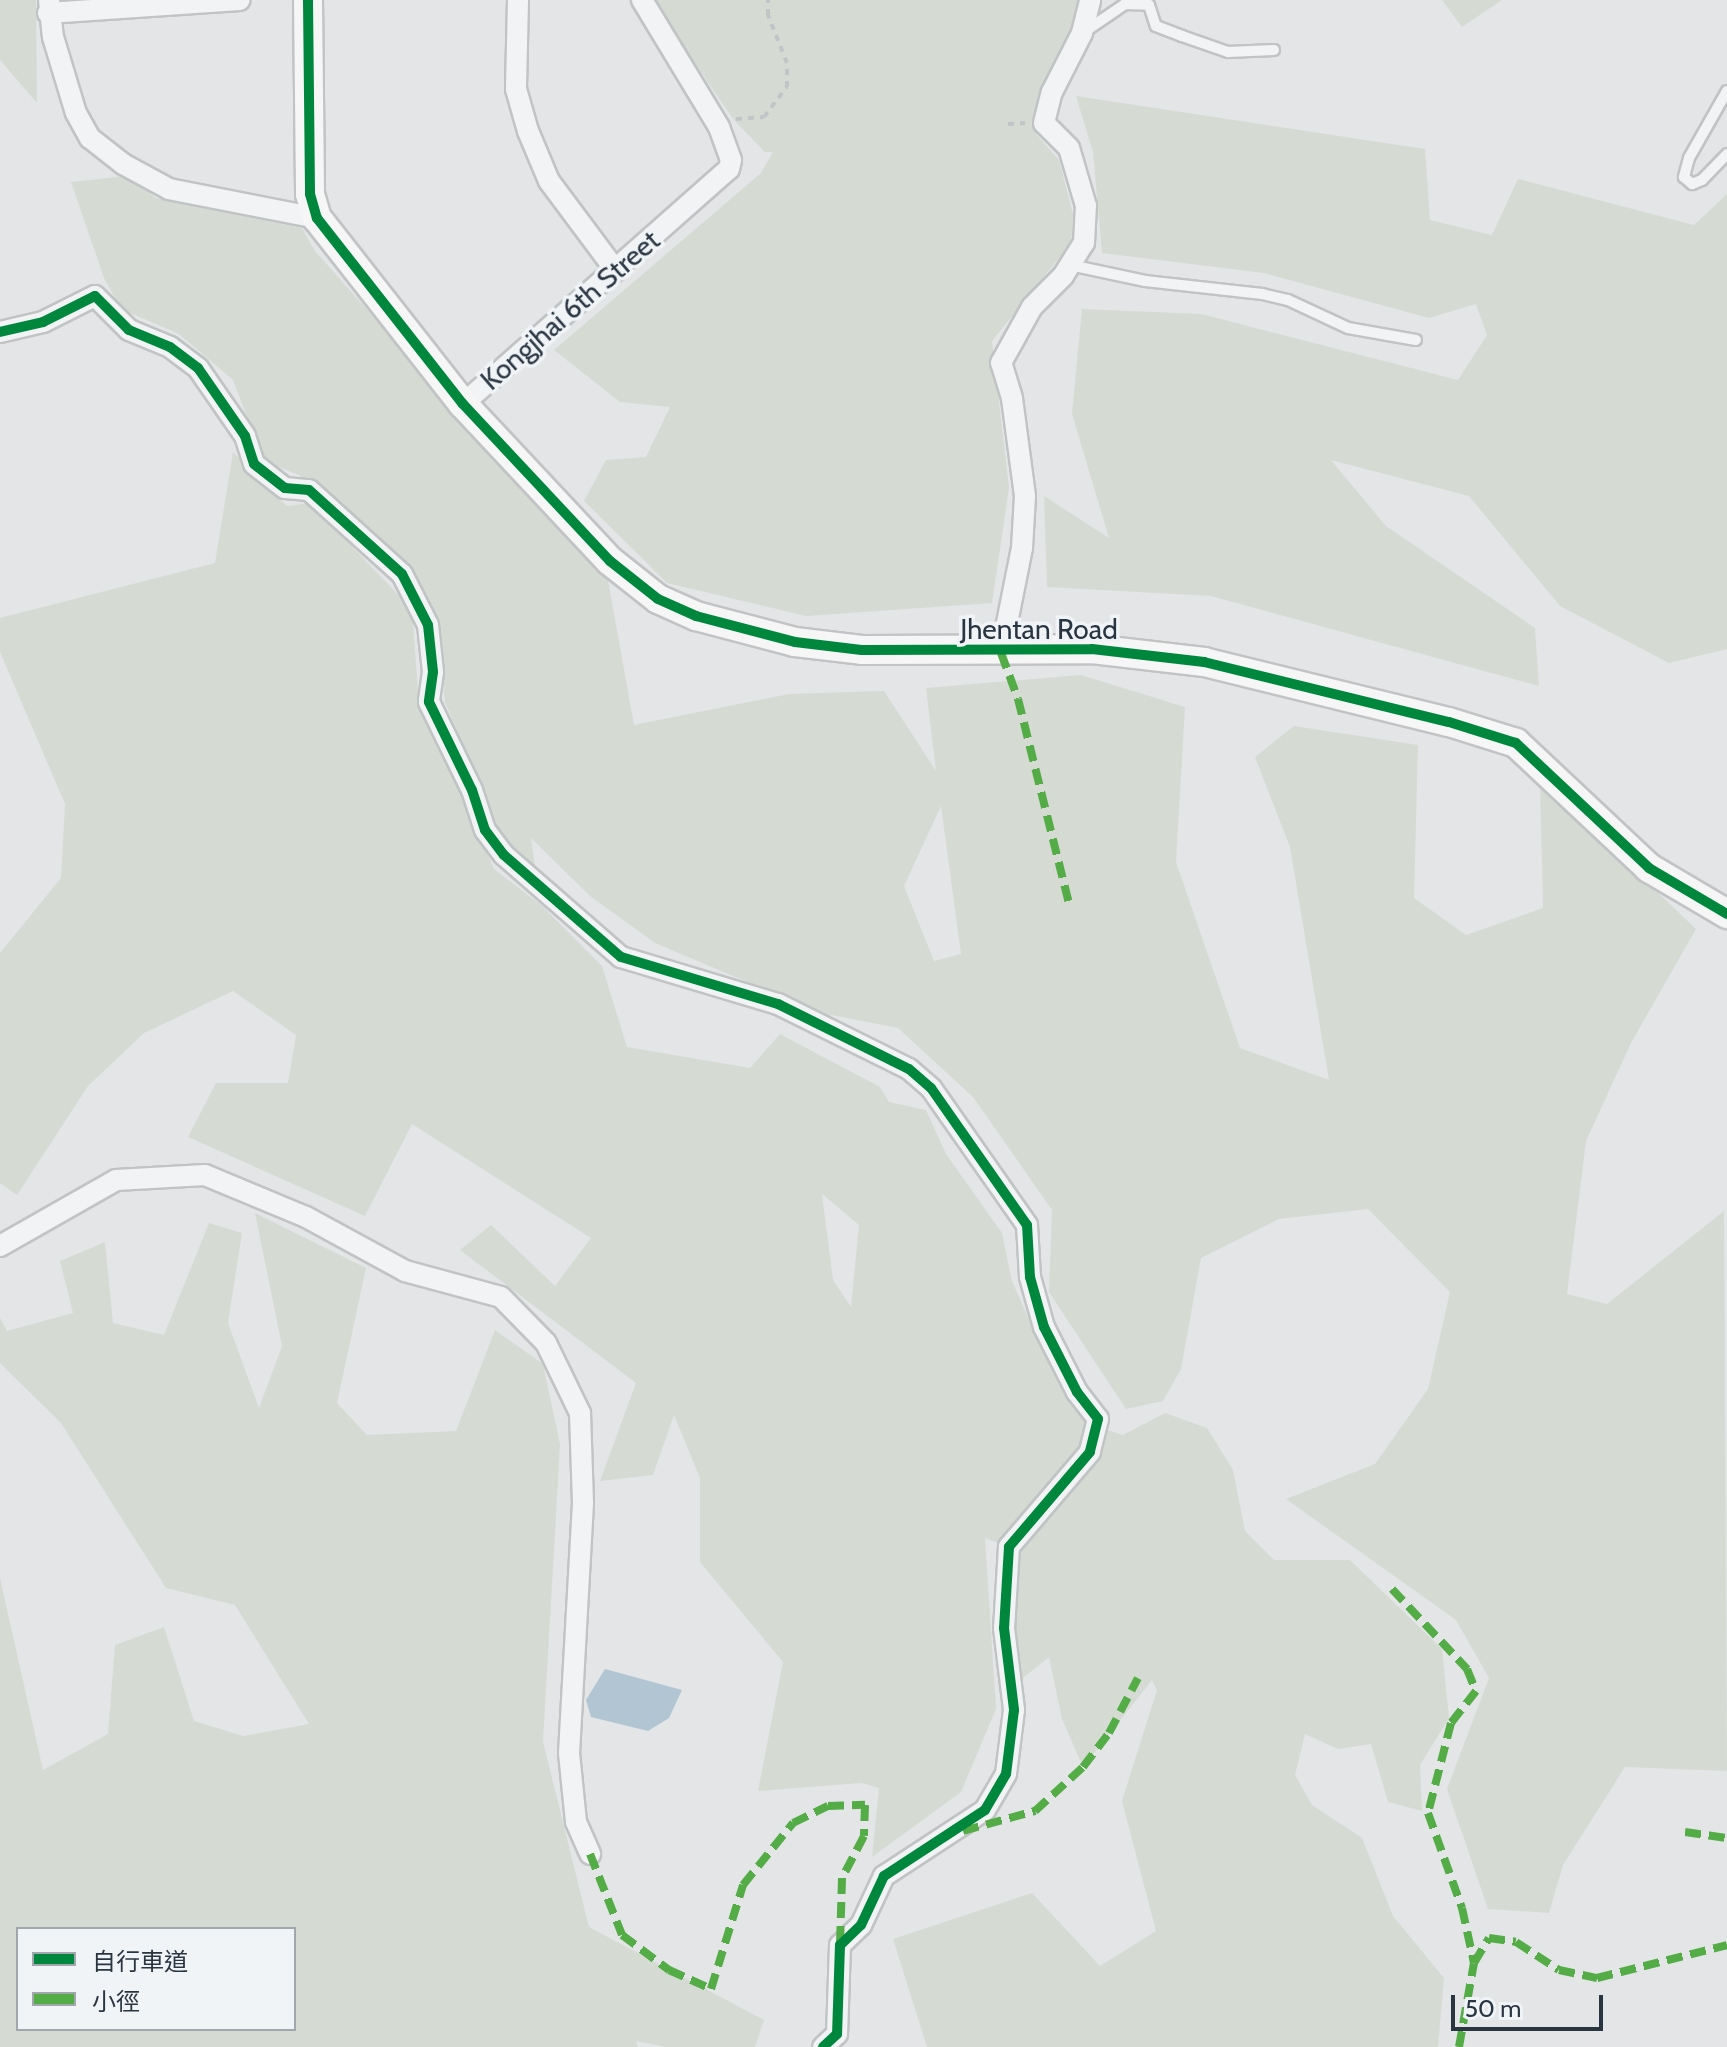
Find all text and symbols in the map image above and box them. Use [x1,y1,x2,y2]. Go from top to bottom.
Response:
street label: Kongjhai 6th Street [474,223,666,397]
street label: Jhentan Road [960,612,1118,646]
legend [16,1927,296,2031]
text: 自行車道 [92,1947,188,1976]
scale bar [1455,1979,1607,2029]
text: 小徑 [92,1987,140,2016]
text: 50 m [1465,1994,1521,2023]

